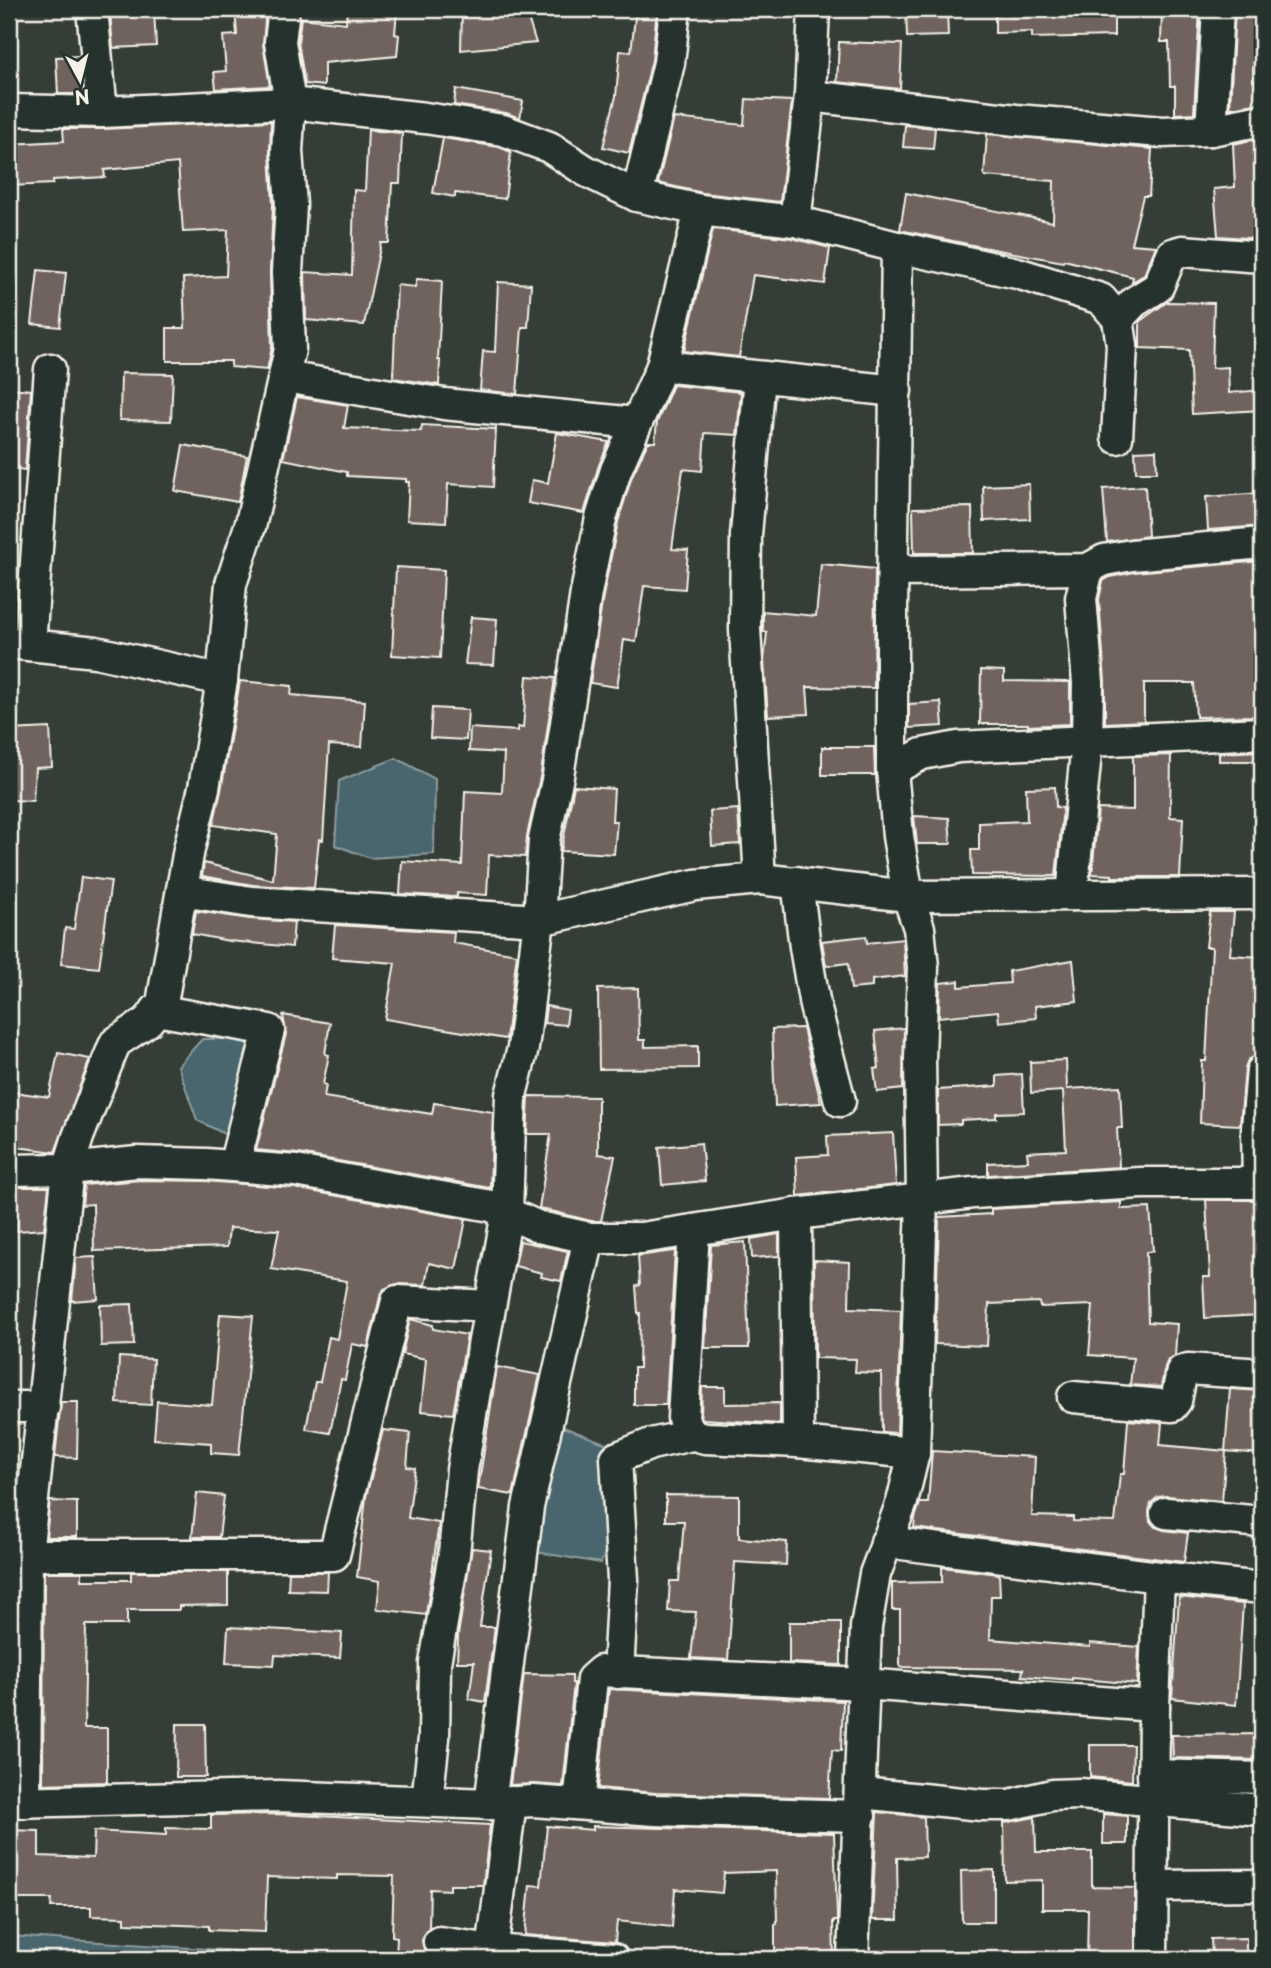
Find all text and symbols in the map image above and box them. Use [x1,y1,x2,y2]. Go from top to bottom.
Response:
north arrow [46,46,116,116]
text: N [73,83,91,113]

